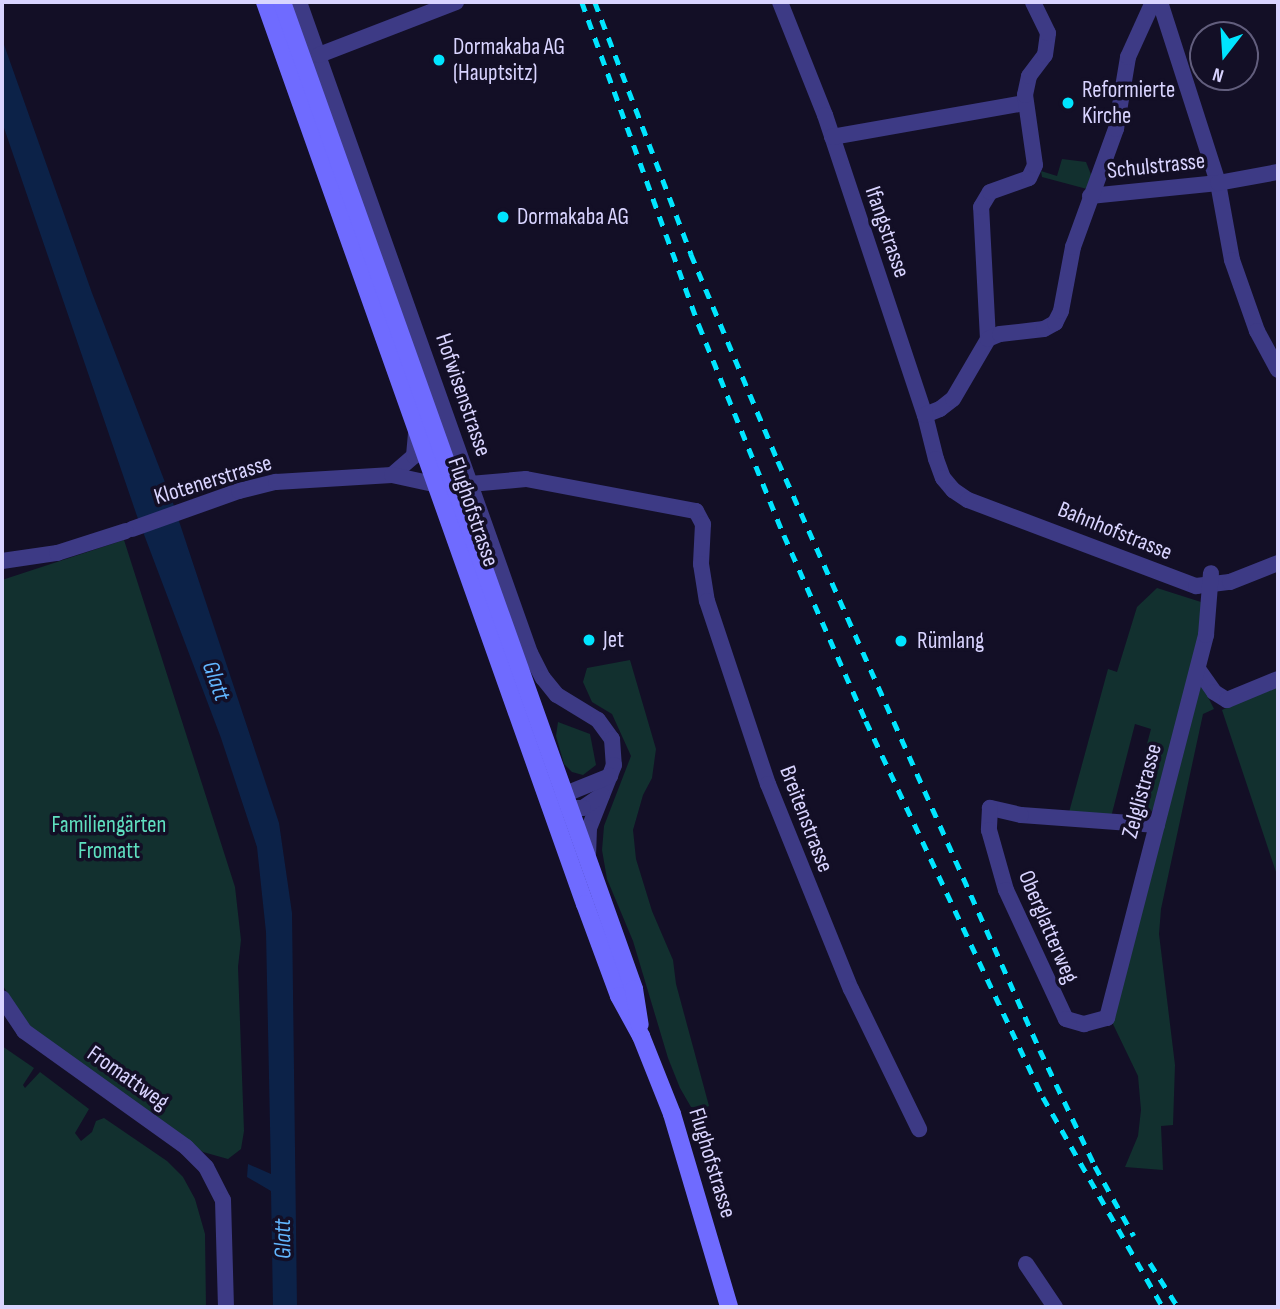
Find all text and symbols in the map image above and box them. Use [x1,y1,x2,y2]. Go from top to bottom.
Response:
north arrow [1189,21,1259,91]
place label: Dormakaba AG (Hauptsitz) [453,33,565,87]
marker: Dormakaba AG (Hauptsitz) [431,52,447,68]
text: N [1210,62,1227,87]
place label: Reformierte Kirche [1082,76,1175,130]
marker: Reformierte Kirche [1060,95,1076,111]
street label: Schulstrasse [1106,147,1206,185]
street label: Ifangstrasse [859,183,915,281]
place label: Dormakaba AG [517,203,629,231]
marker: Dormakaba AG [495,209,511,225]
street label: Hofwisenstrasse [429,330,497,460]
street label: Klotenerstrasse [151,449,275,511]
street label: Flughofstrasse [441,454,505,570]
street label: Bahnhofstrasse [1054,496,1176,566]
place label: Jet [603,626,624,654]
place label: Rümlang [917,627,984,655]
marker: Rümlang [891,631,911,651]
marker: Jet [581,632,597,648]
water label: Glatt [196,657,236,705]
street label: Zelglistrasse [1116,741,1168,841]
street label: Breitenstrasse [773,762,839,876]
park label: Familiengärten Fromatt [52,811,166,865]
street label: Oberglatterweg [1012,867,1084,987]
street label: Fromattweg [82,1040,174,1116]
street label: Flughofstrasse [682,1105,742,1221]
water label: Glatt [268,1219,298,1259]

